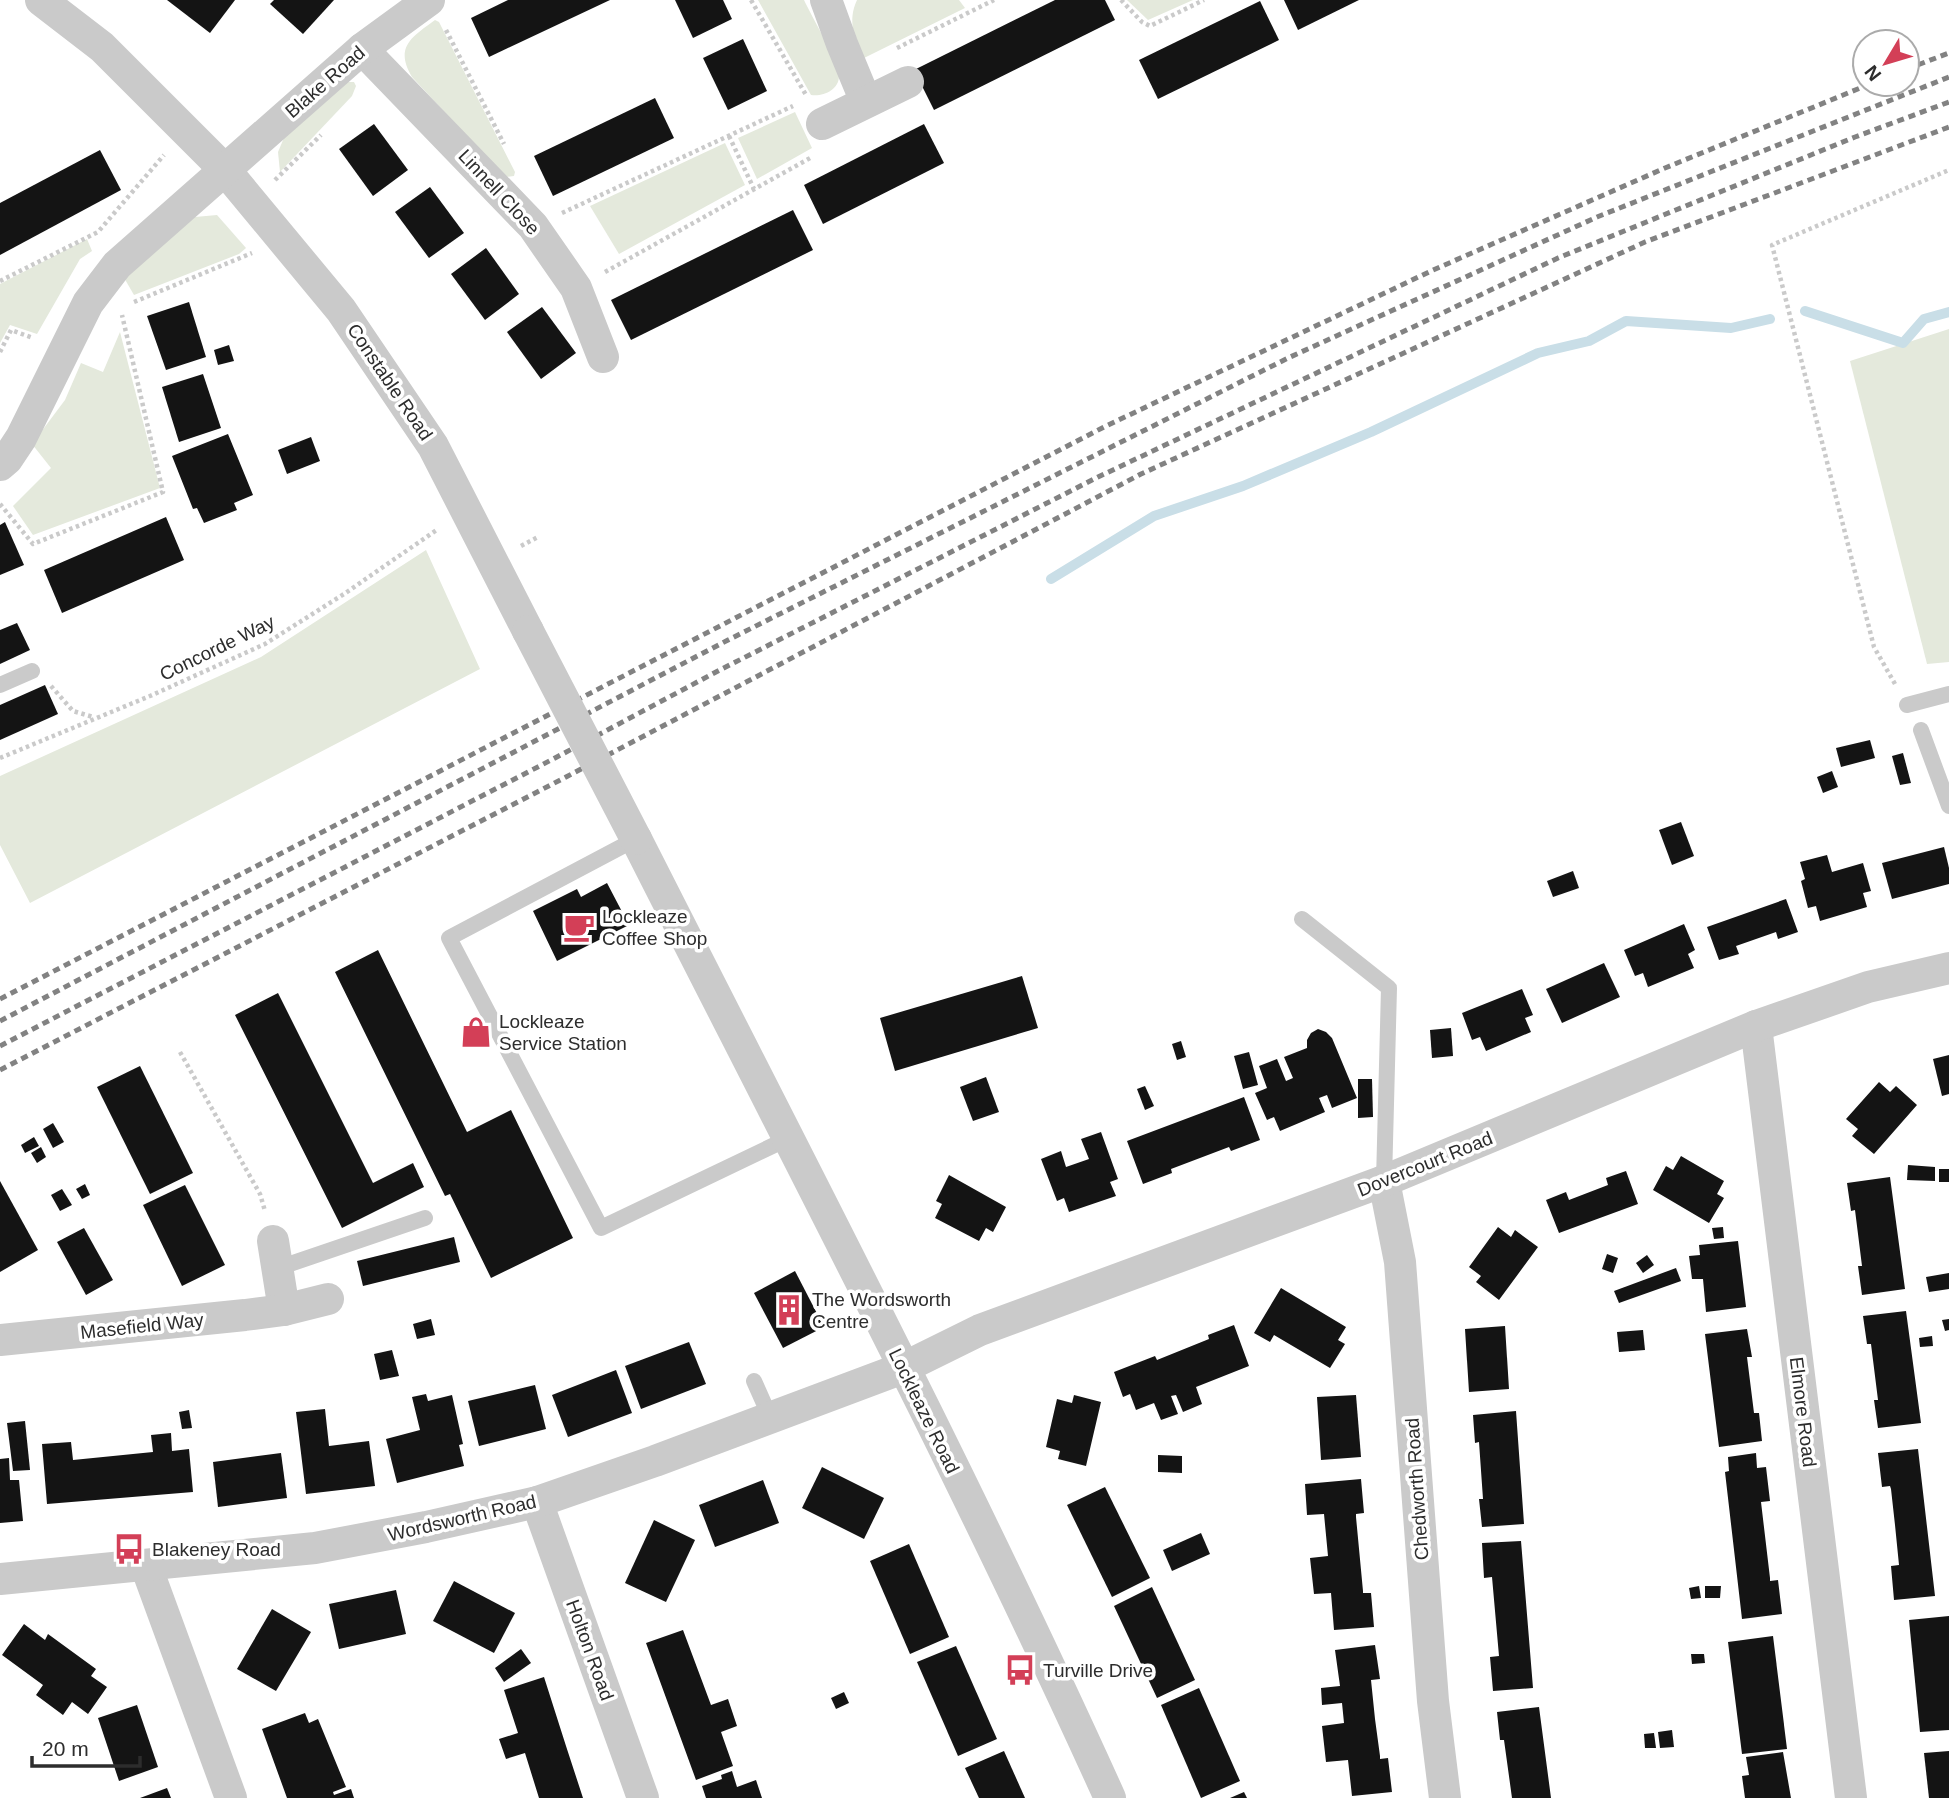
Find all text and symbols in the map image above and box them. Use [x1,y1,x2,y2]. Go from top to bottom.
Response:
north arrow [1851,28,1921,98]
street label: Blake Road [281,42,369,122]
text: N [1860,61,1885,85]
street label: Linnell Close [454,145,544,239]
street label: Constable Road [343,320,437,444]
street label: Concorde Way [156,611,278,685]
place label: Lockleaze Coffee Shop [602,906,707,949]
cafe icon: Lockleaze Coffee Shop [562,910,596,944]
place label: Lockleaze Service Station [499,1011,627,1054]
shop icon: Lockleaze Service Station [459,1015,493,1049]
street label: Dovercourt Road [1354,1127,1496,1201]
place label: The Wordsworth Centre [812,1289,951,1332]
building icon: The Wordsworth Centre [772,1293,806,1327]
street label: Masefield Way [79,1309,205,1343]
street label: Lockleaze Road [885,1345,963,1477]
street label: Elmore Road [1786,1356,1820,1468]
street label: Chedworth Road [1402,1417,1432,1561]
street label: Wordsworth Road [386,1491,538,1545]
bus stop icon: Blakeney Road [112,1532,146,1566]
place label: Blakeney Road [152,1539,281,1560]
street label: Holton Road [562,1597,618,1703]
bus stop icon: Turville Drive [1003,1653,1037,1687]
place label: Turville Drive [1043,1660,1153,1681]
scale bar [32,1724,140,1768]
text: 20 m [42,1737,89,1760]

